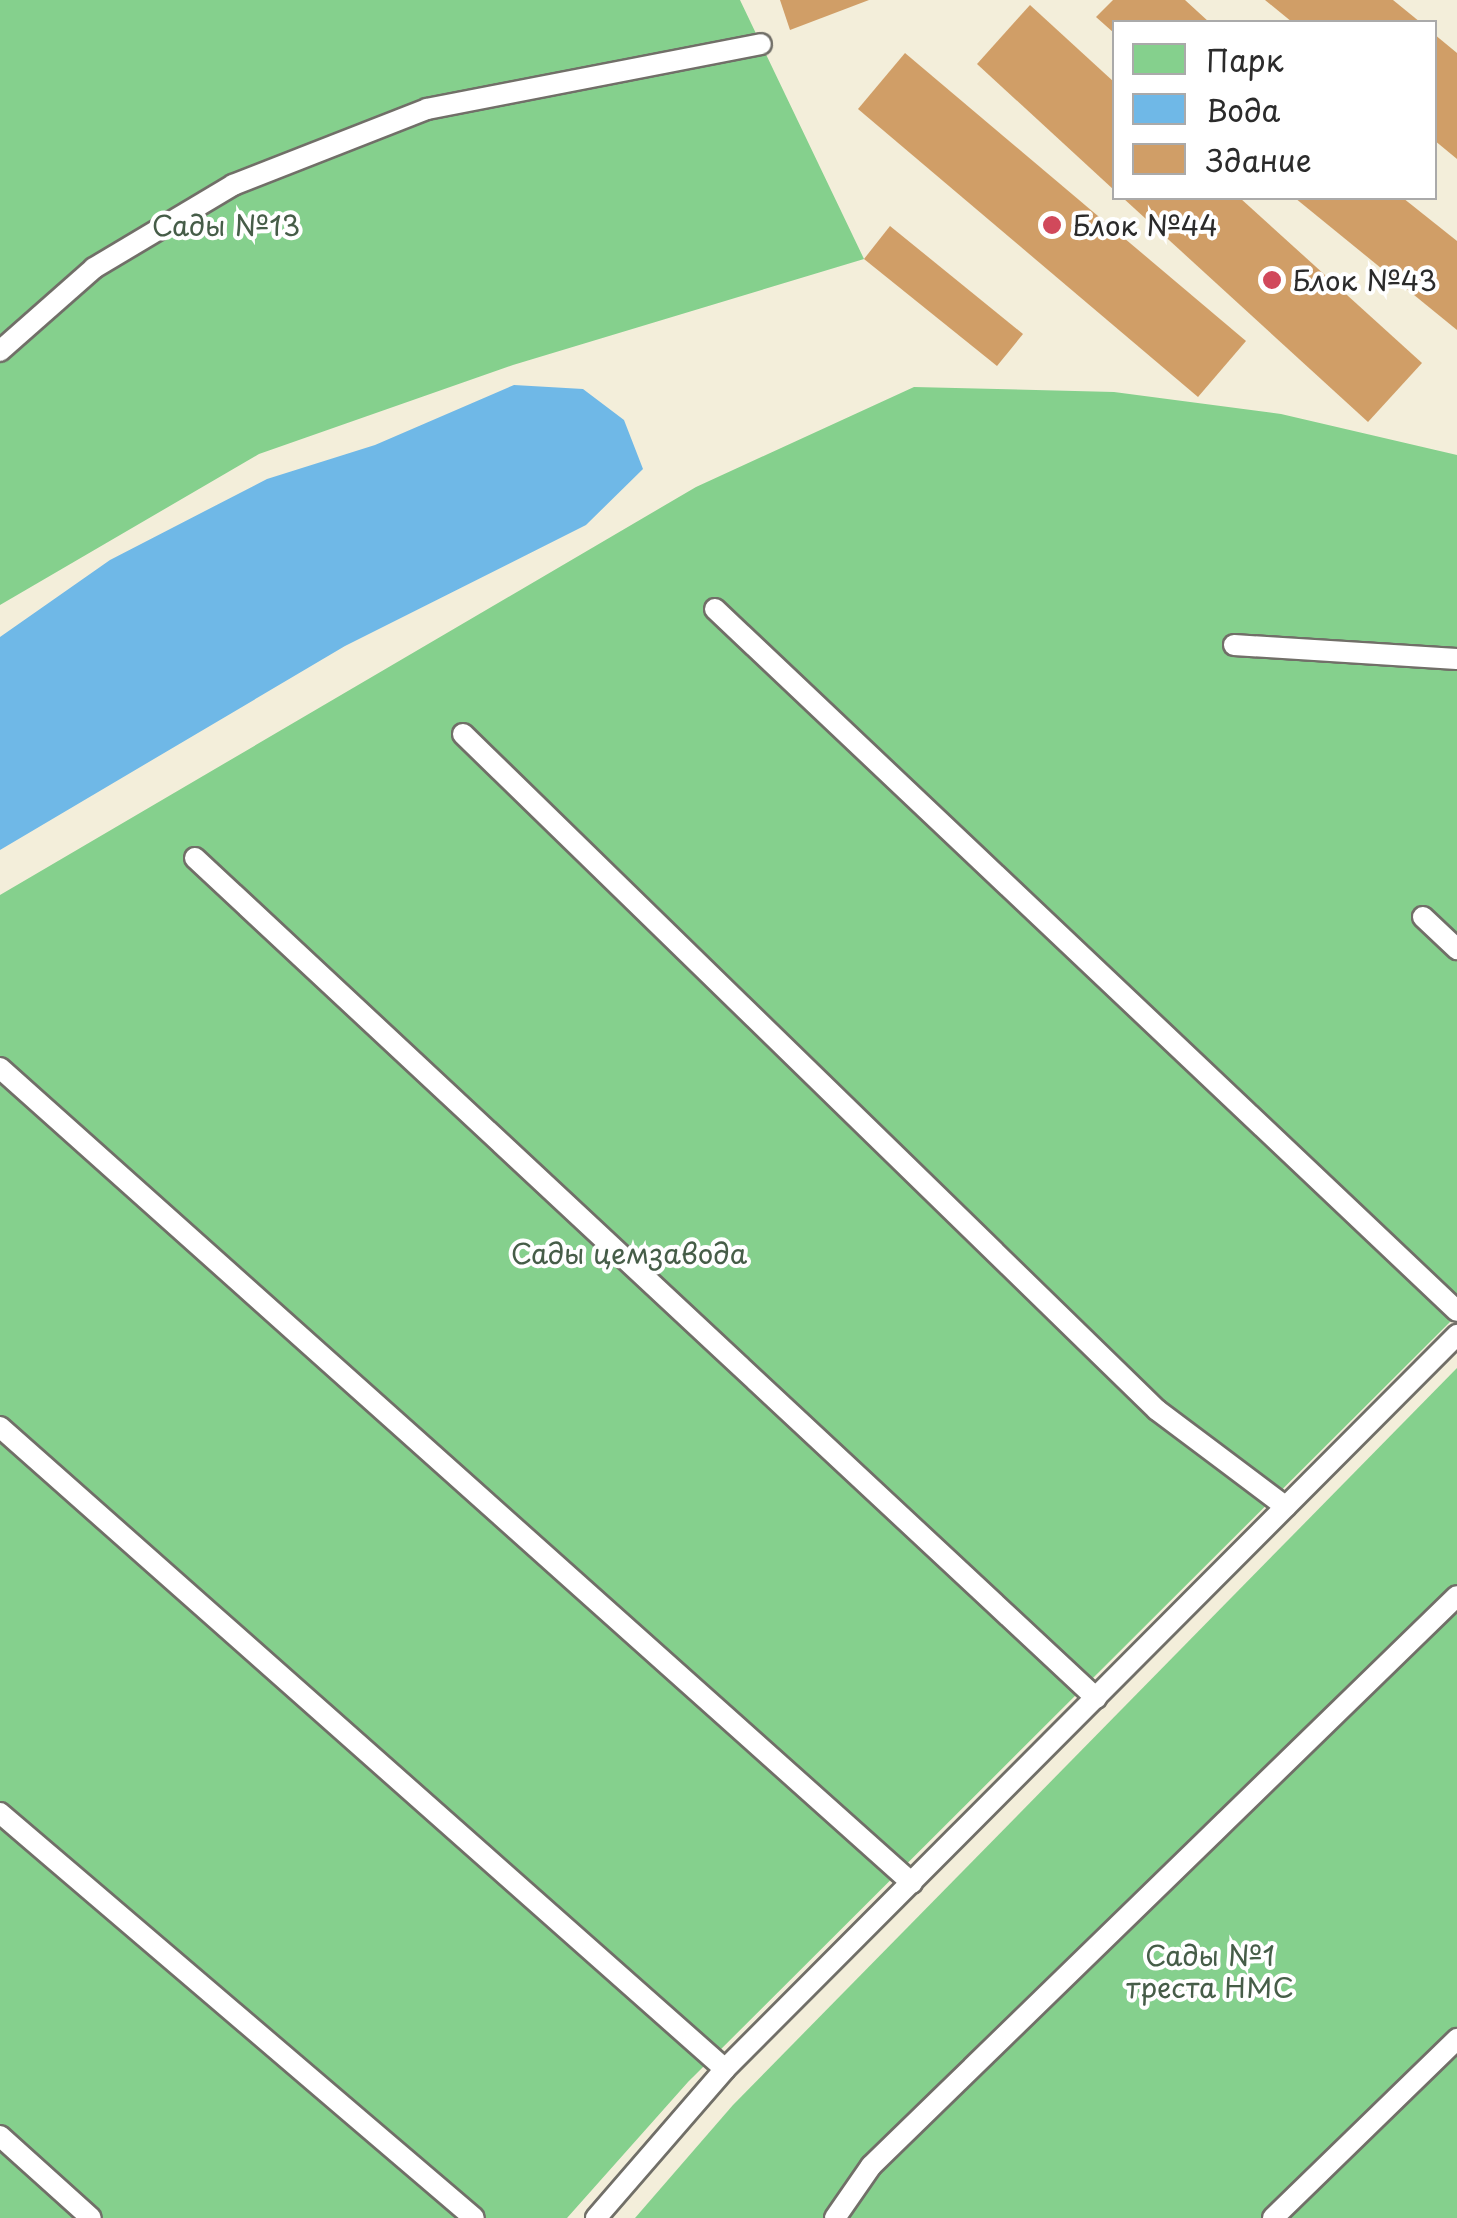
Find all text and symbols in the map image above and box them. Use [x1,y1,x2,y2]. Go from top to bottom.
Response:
legend [1112,20,1437,200]
text: Парк [1206,37,1283,82]
text: Вода [1206,87,1280,132]
text: Здание [1206,137,1312,182]
park label: Сады №13 [152,208,300,242]
place label: Блок №44 [1072,208,1218,242]
marker: Блок №44 [1041,214,1063,236]
place label: Блок №43 [1292,263,1437,297]
marker: Блок №43 [1261,269,1283,291]
park label: Сады цемзавода [510,1236,748,1270]
park label: Сады №1 треста НМС [1125,1938,1295,2004]

